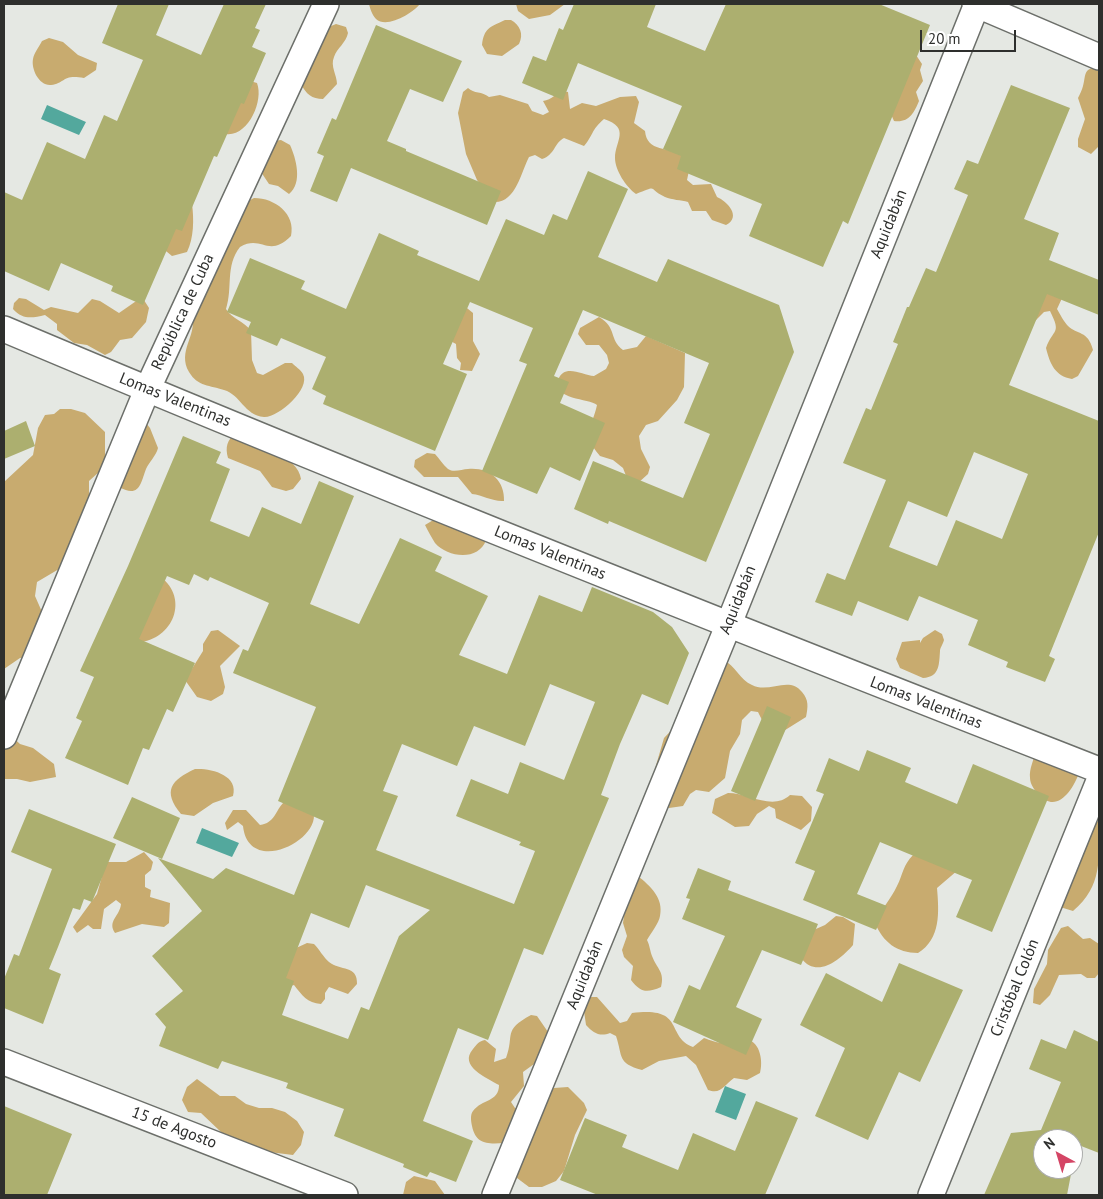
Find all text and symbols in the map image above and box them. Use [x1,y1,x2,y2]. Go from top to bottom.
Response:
scale bar [923,20,1019,52]
text: 20 m [928,29,961,48]
street label: Aquidabán [867,187,911,261]
street label: República de Cuba [148,251,218,373]
street label: Lomas Valentinas [116,369,234,431]
street label: Lomas Valentinas [491,522,609,584]
street label: Aquidabán [716,563,760,637]
street label: Lomas Valentinas [867,673,985,733]
street label: Cristóbal Colón [987,936,1043,1040]
street label: Aquidabán [563,938,607,1012]
street label: 15 de Agosto [129,1103,219,1153]
north arrow [1033,1129,1083,1179]
text: N [1040,1133,1058,1153]

